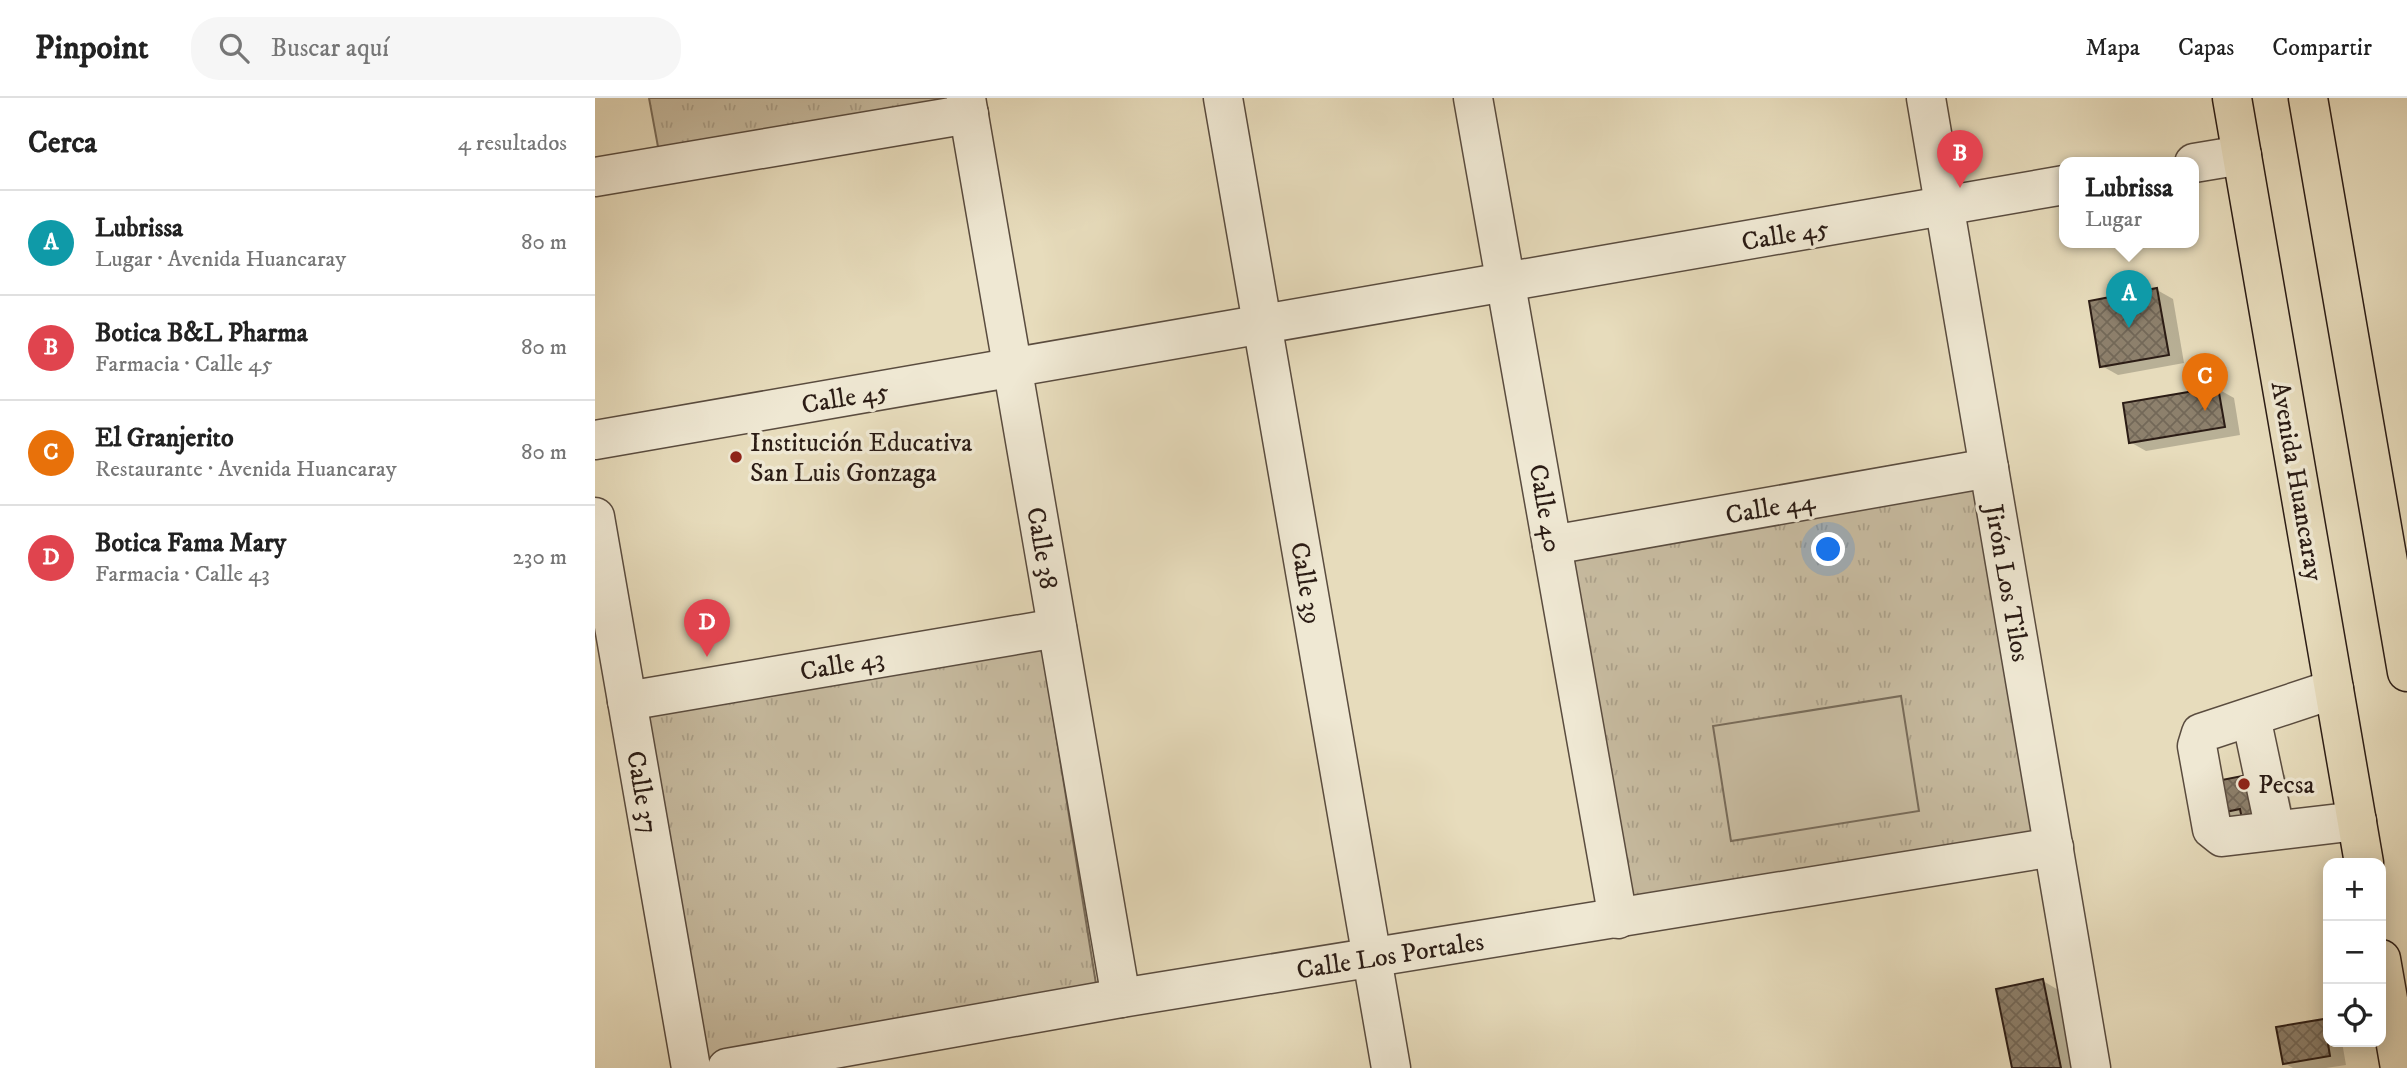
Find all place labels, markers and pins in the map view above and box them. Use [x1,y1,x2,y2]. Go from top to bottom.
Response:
pin: B [1937,130,1983,188]
pin: A [2106,270,2152,328]
pin: C [2182,353,2228,411]
place label: Institución Educativa San Luis Gonzaga [750,427,972,490]
marker: Institución Educativa San Luis Gonzaga [728,449,744,465]
pin: D [684,599,730,657]
place label: Pecsa [2258,769,2314,802]
marker: Pecsa [2236,776,2252,792]

